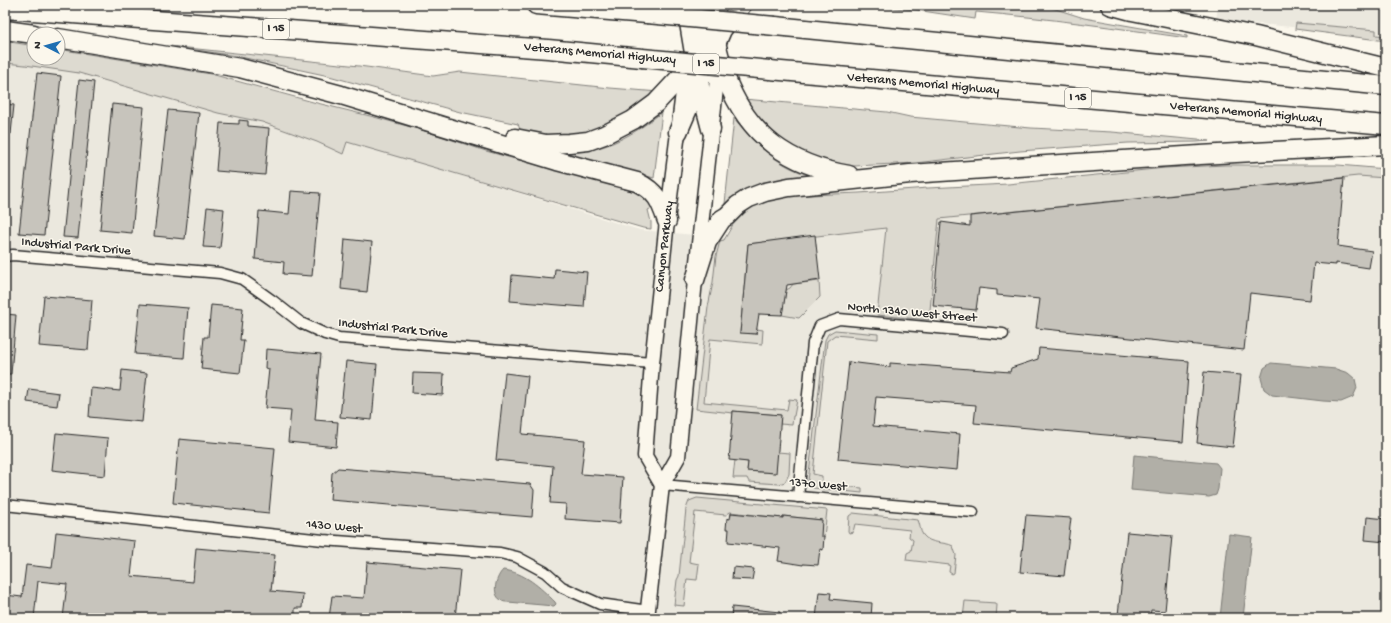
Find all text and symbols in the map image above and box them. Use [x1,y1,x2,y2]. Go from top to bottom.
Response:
road number: I 15 [263,19,289,39]
north arrow [26,26,66,66]
street label: Veterans Memorial Highway [522,40,677,68]
text: N [32,41,44,49]
road number: I 15 [693,54,719,74]
street label: Veterans Memorial Highway [846,69,1001,98]
road number: I 15 [1065,88,1091,108]
street label: Veterans Memorial Highway [1168,98,1323,127]
street label: Canyon Parkway [652,200,677,293]
street label: Industrial Park Drive [21,235,132,259]
street label: North 1340 West Street [847,300,979,326]
street label: Industrial Park Drive [338,316,449,342]
street label: 1370 West [788,475,849,495]
street label: 1430 West [304,517,364,537]

